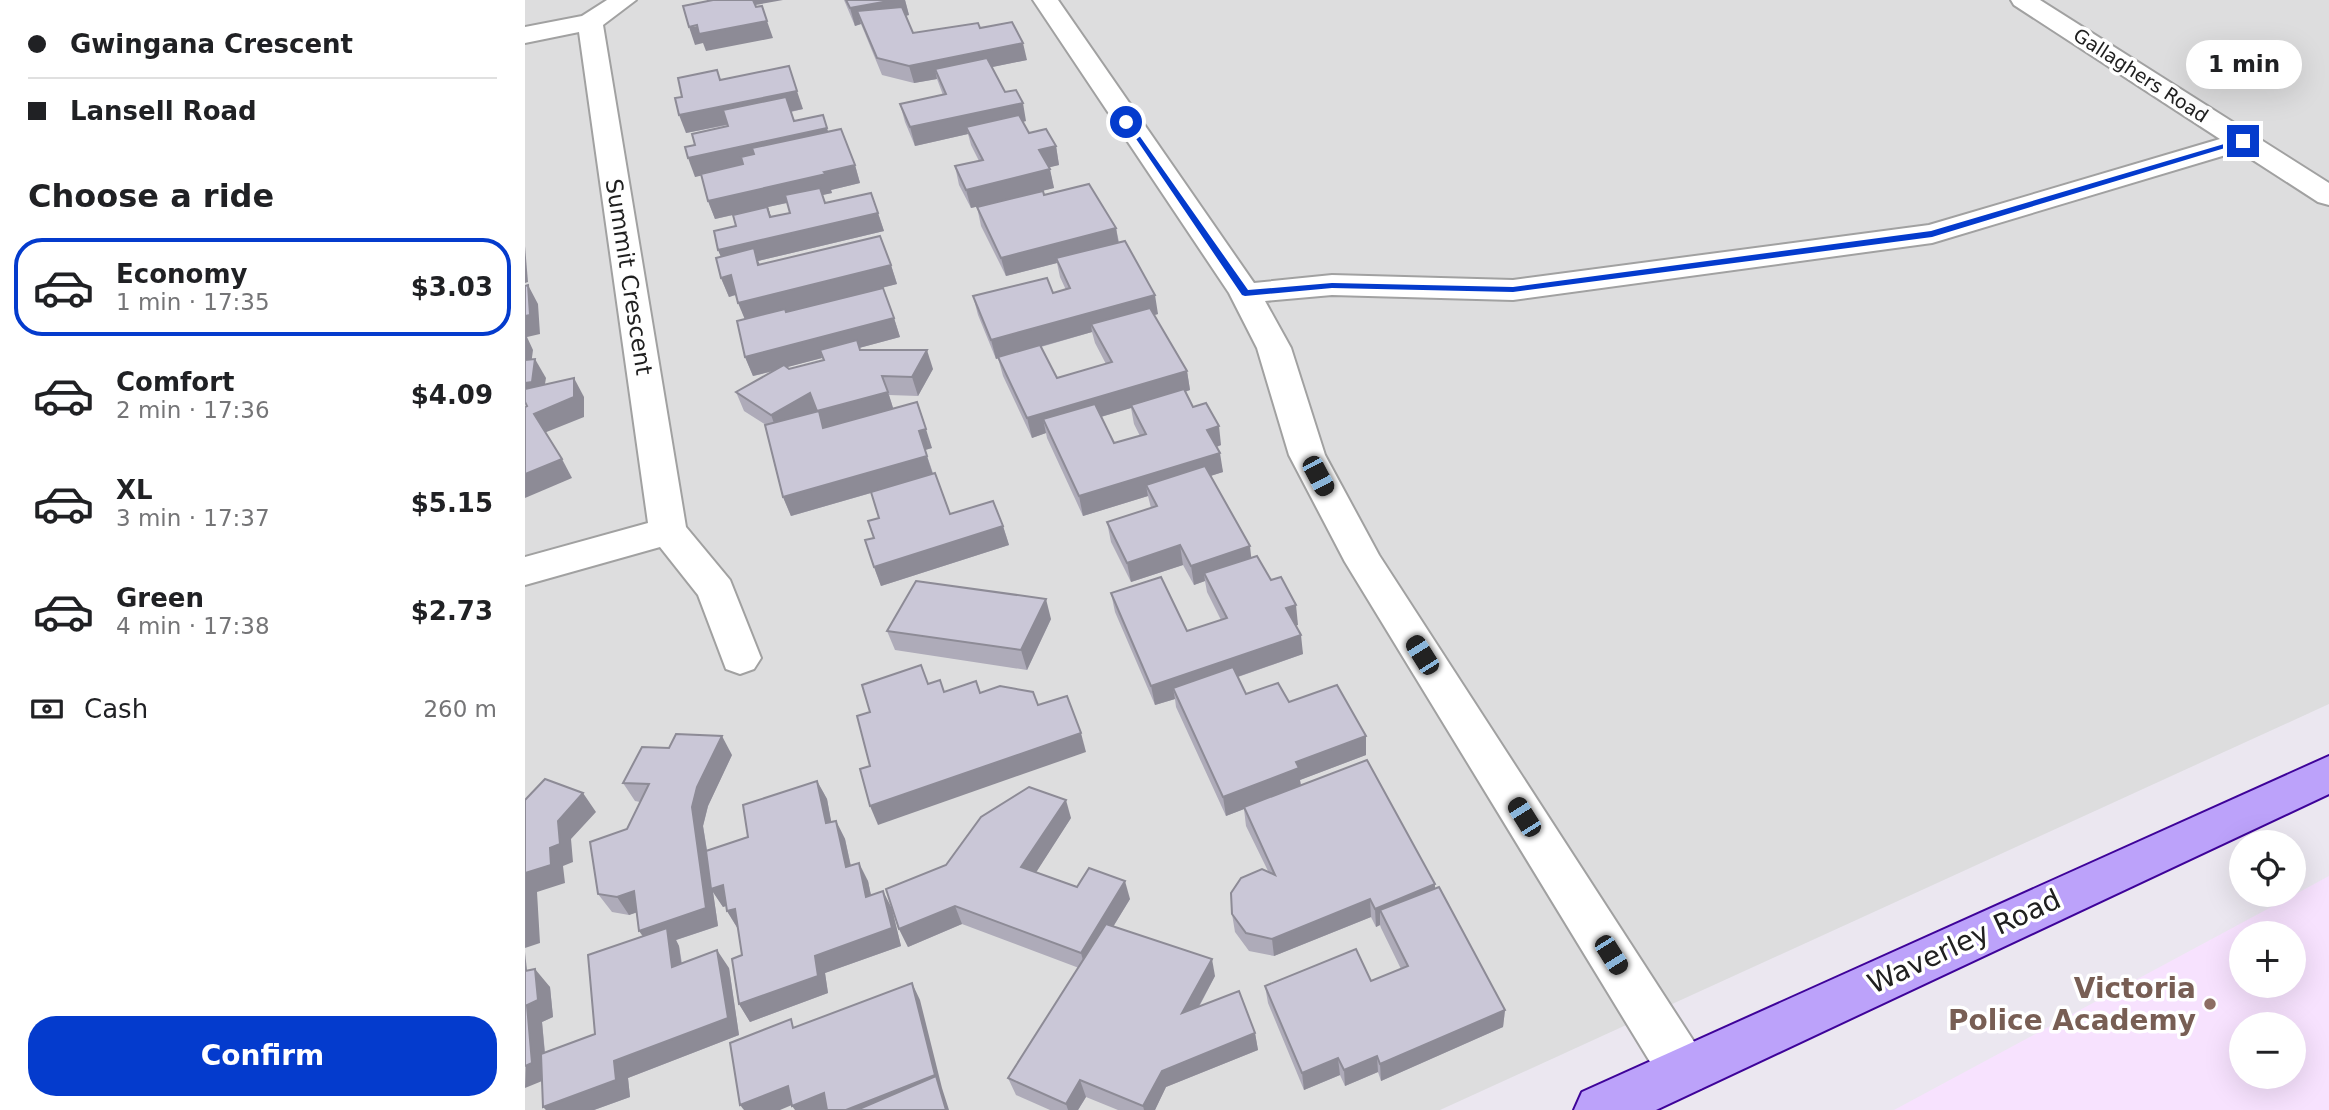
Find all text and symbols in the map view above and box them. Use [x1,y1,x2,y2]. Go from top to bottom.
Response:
street label: Gallaghers Road [2070,23,2212,127]
text: Gwingana Crescent [70,29,353,59]
callout: 1 min [2185,40,2301,88]
text: 1 min [2208,51,2280,77]
text: Lansell Road [70,96,257,126]
route start [1110,106,1142,138]
route end [2227,125,2259,157]
text: Choose a ride [28,177,274,215]
street label: Summit Crescent [601,177,657,377]
icon: car [32,256,95,319]
text: Economy [116,259,247,289]
text: $3.03 [411,272,493,302]
text: 1 min · 17:35 [116,289,270,315]
icon: car [32,364,95,427]
text: Comfort [116,367,234,397]
text: $4.09 [411,380,493,410]
text: 2 min · 17:36 [116,397,270,423]
car [1299,453,1338,499]
icon: car [32,472,95,535]
text: XL [116,475,153,505]
text: $5.15 [411,488,493,518]
text: 3 min · 17:37 [116,505,270,531]
icon: car [32,580,95,643]
text: Green [116,583,204,613]
text: $2.73 [411,596,493,626]
text: 4 min · 17:38 [116,613,270,639]
car [1402,632,1443,678]
icon: cash [28,690,66,728]
text: Cash [84,694,148,724]
text: 260 m [423,696,497,722]
car [1504,794,1545,840]
map controls [2229,830,2306,1089]
button: locate [2229,830,2306,907]
street label: Waverley Road [1862,882,2066,1001]
button: + [2229,921,2306,998]
car [1591,932,1632,978]
place label: Victoria Police Academy [1948,972,2196,1037]
marker: Victoria Police Academy [2202,996,2218,1012]
button: − [2229,1012,2306,1089]
button: Confirm [28,1016,497,1096]

